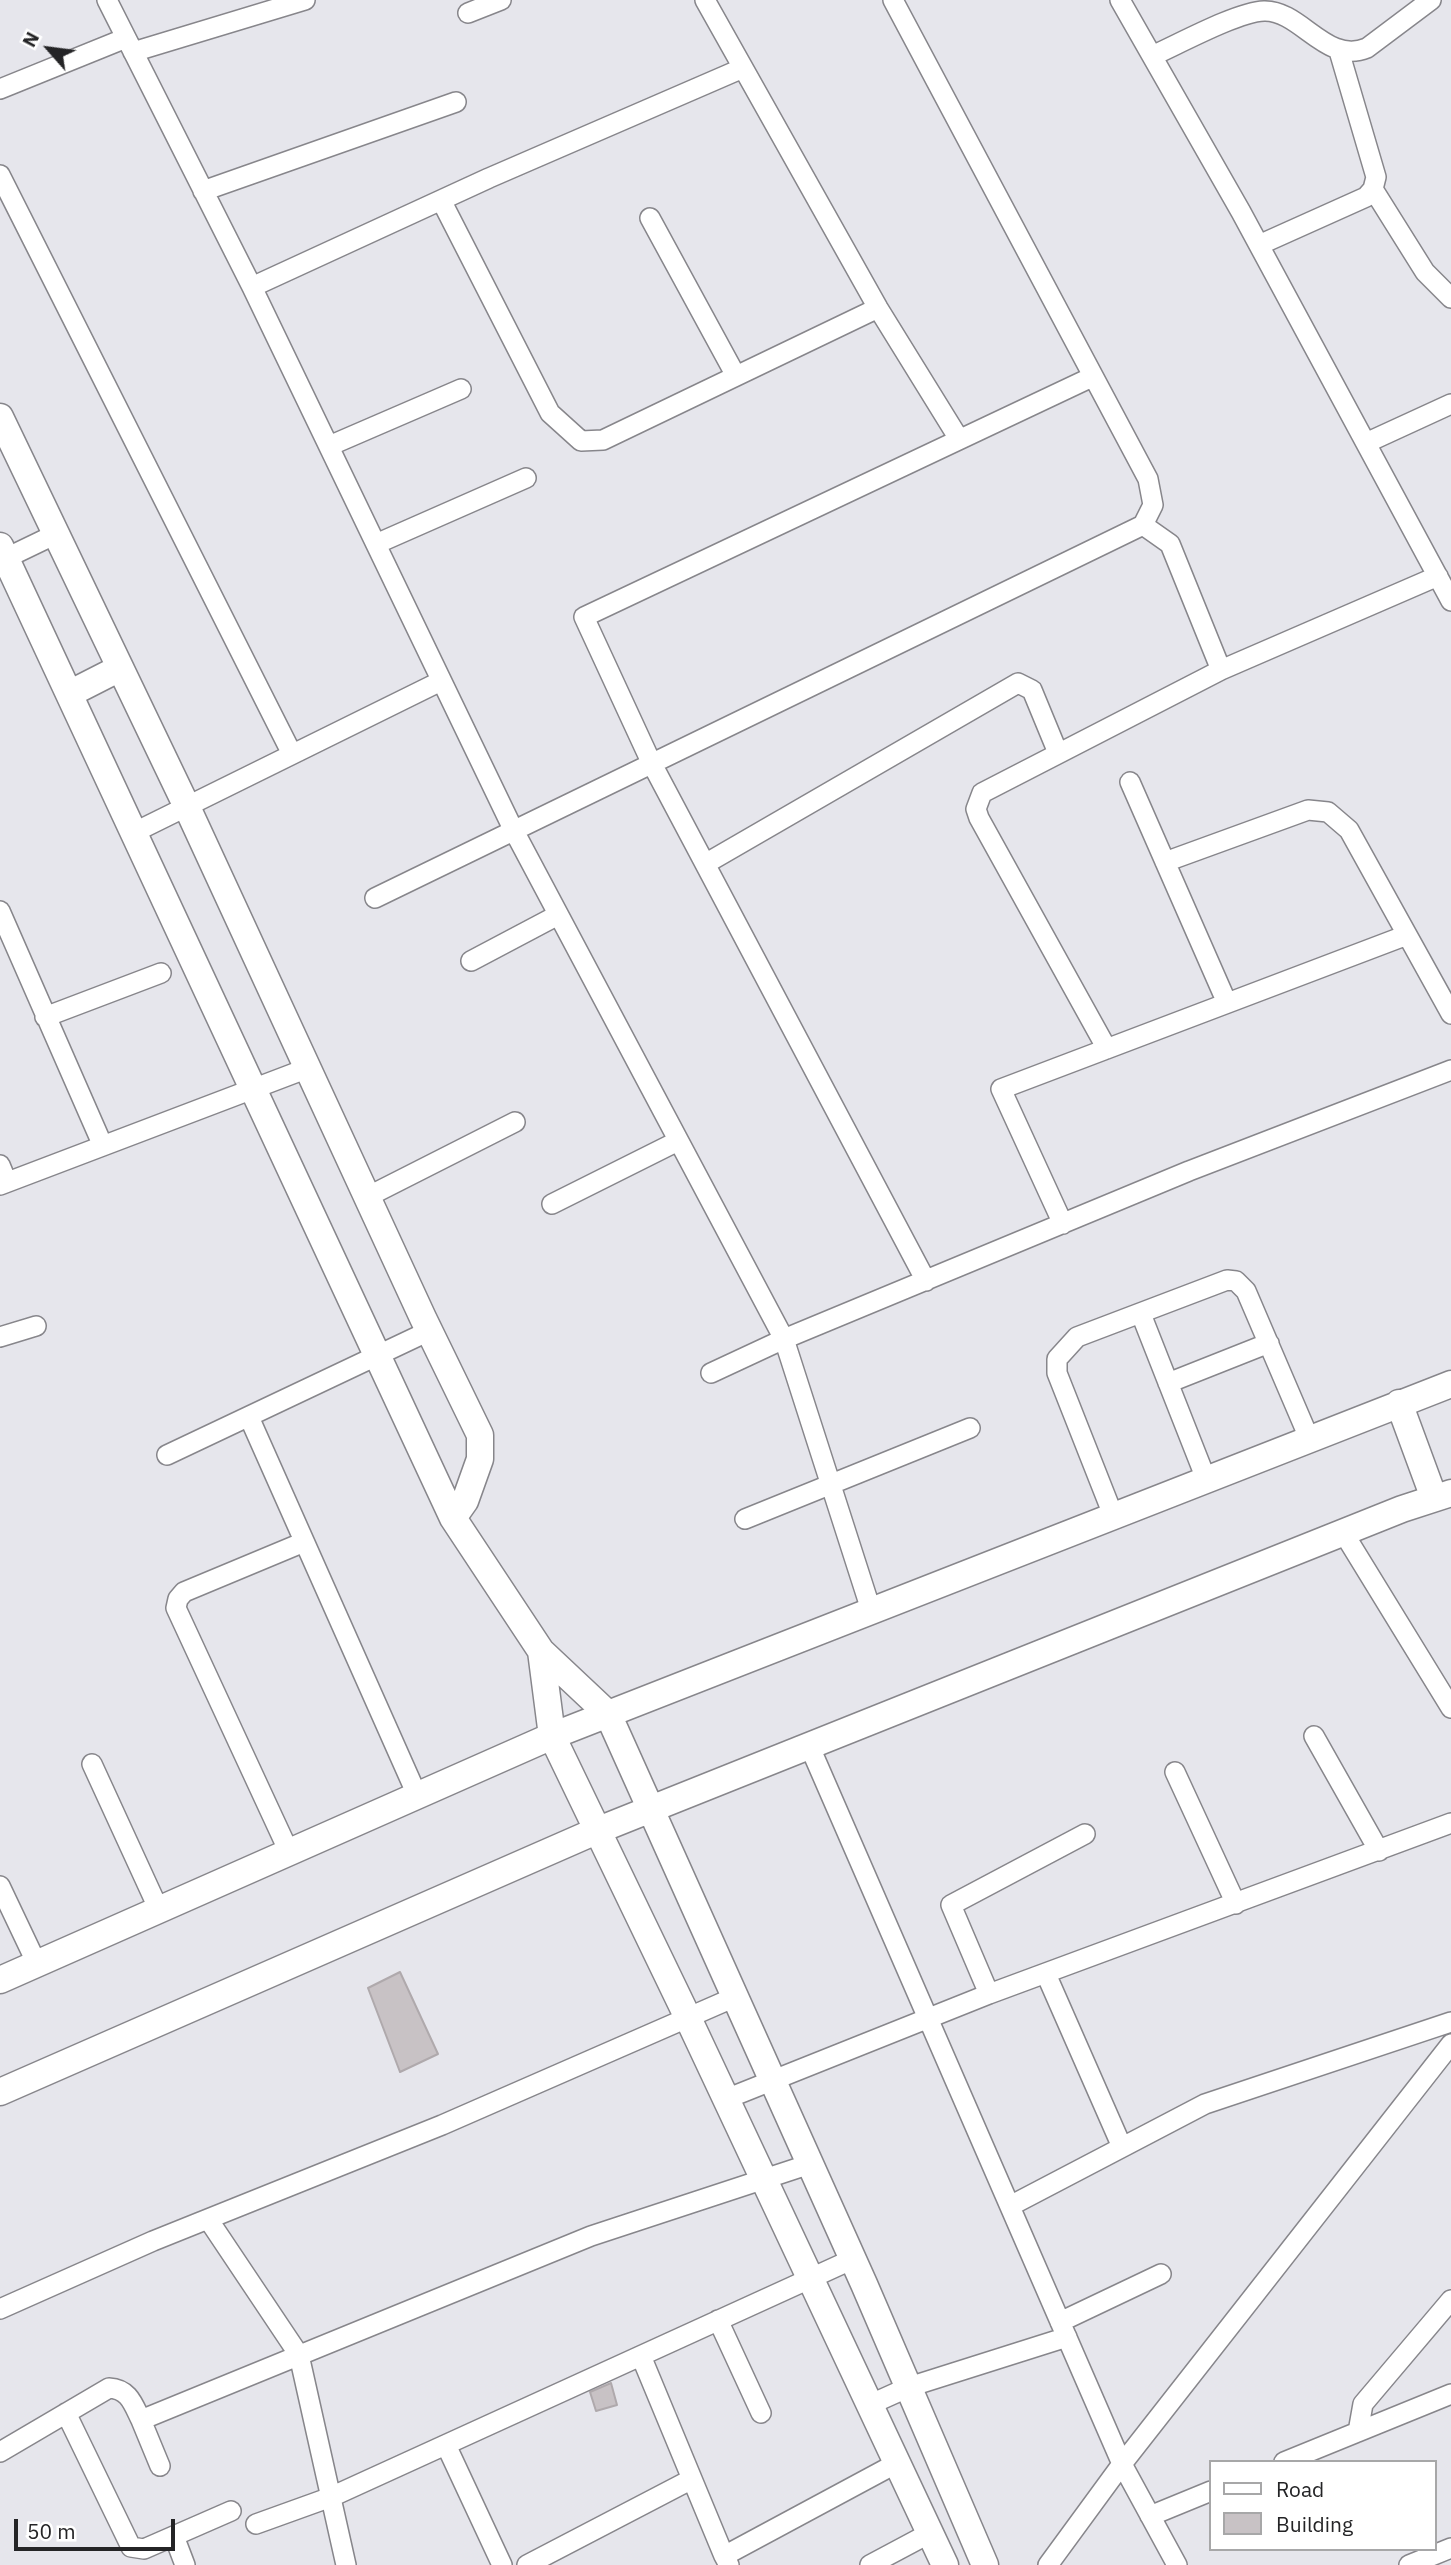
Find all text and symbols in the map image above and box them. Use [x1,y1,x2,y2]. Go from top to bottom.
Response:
north arrow [14,14,84,84]
text: N [17,27,44,51]
legend [1210,2460,1437,2551]
text: Road [1276,2475,1324,2503]
scale bar [18,2506,178,2550]
text: Building [1276,2510,1353,2538]
text: 50 m [27,2517,76,2545]

